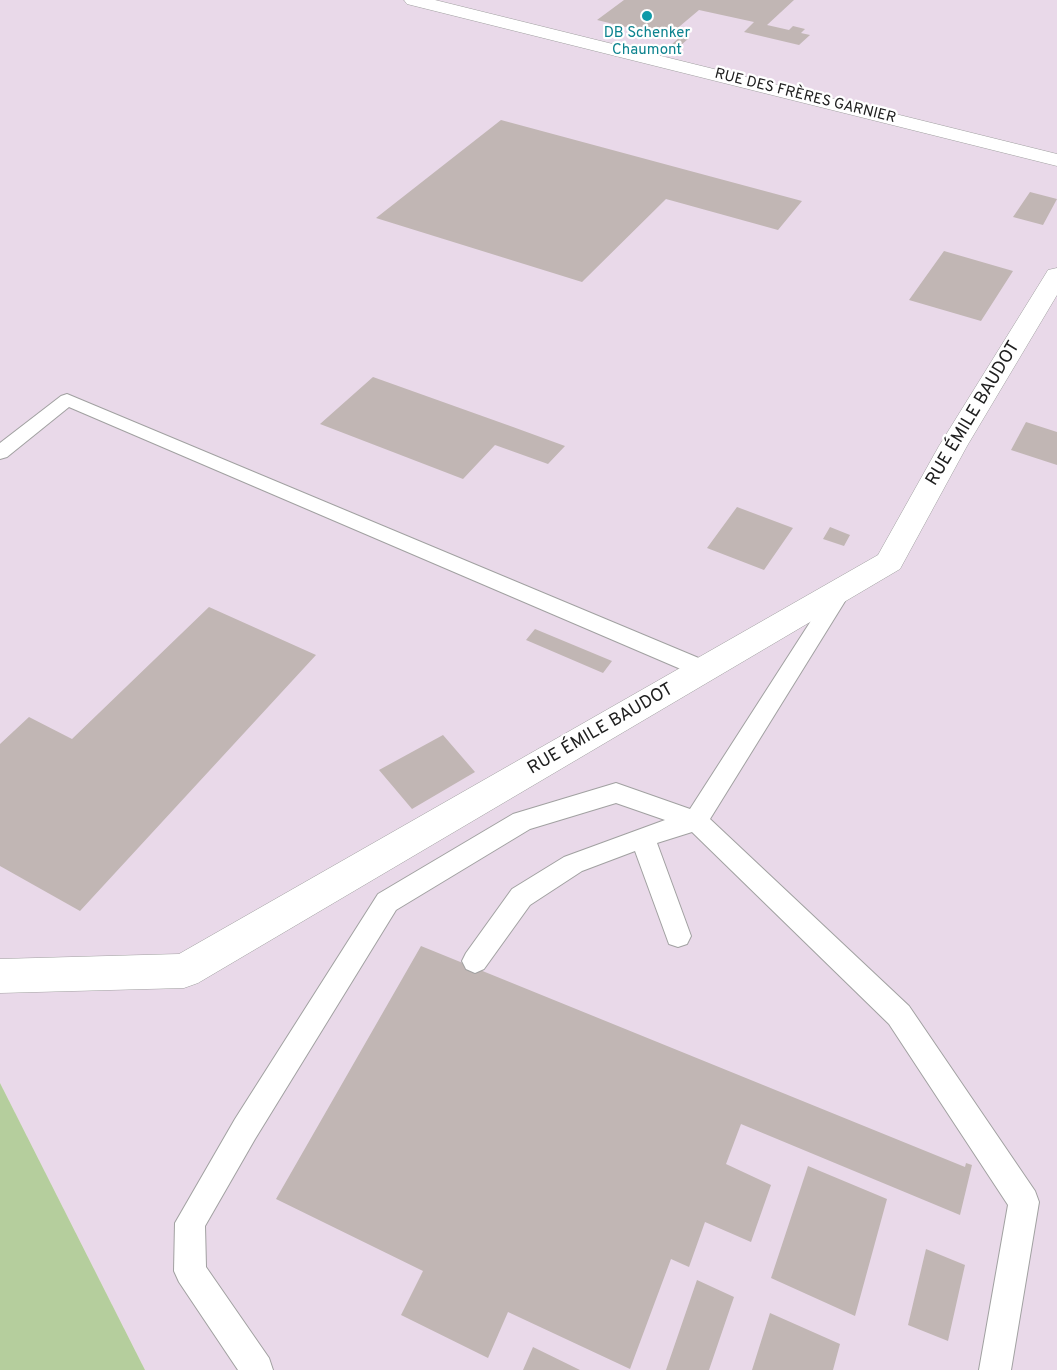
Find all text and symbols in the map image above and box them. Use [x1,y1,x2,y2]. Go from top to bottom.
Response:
marker: DB Schenker Chaumont [640,9,654,23]
place label: DB Schenker Chaumont [604,25,690,60]
street label: RUE DES FRÈRES GARNIER [712,66,898,128]
street label: RUE ÉMILE BAUDOT [922,338,1026,490]
street label: RUE ÉMILE BAUDOT [524,679,678,781]

